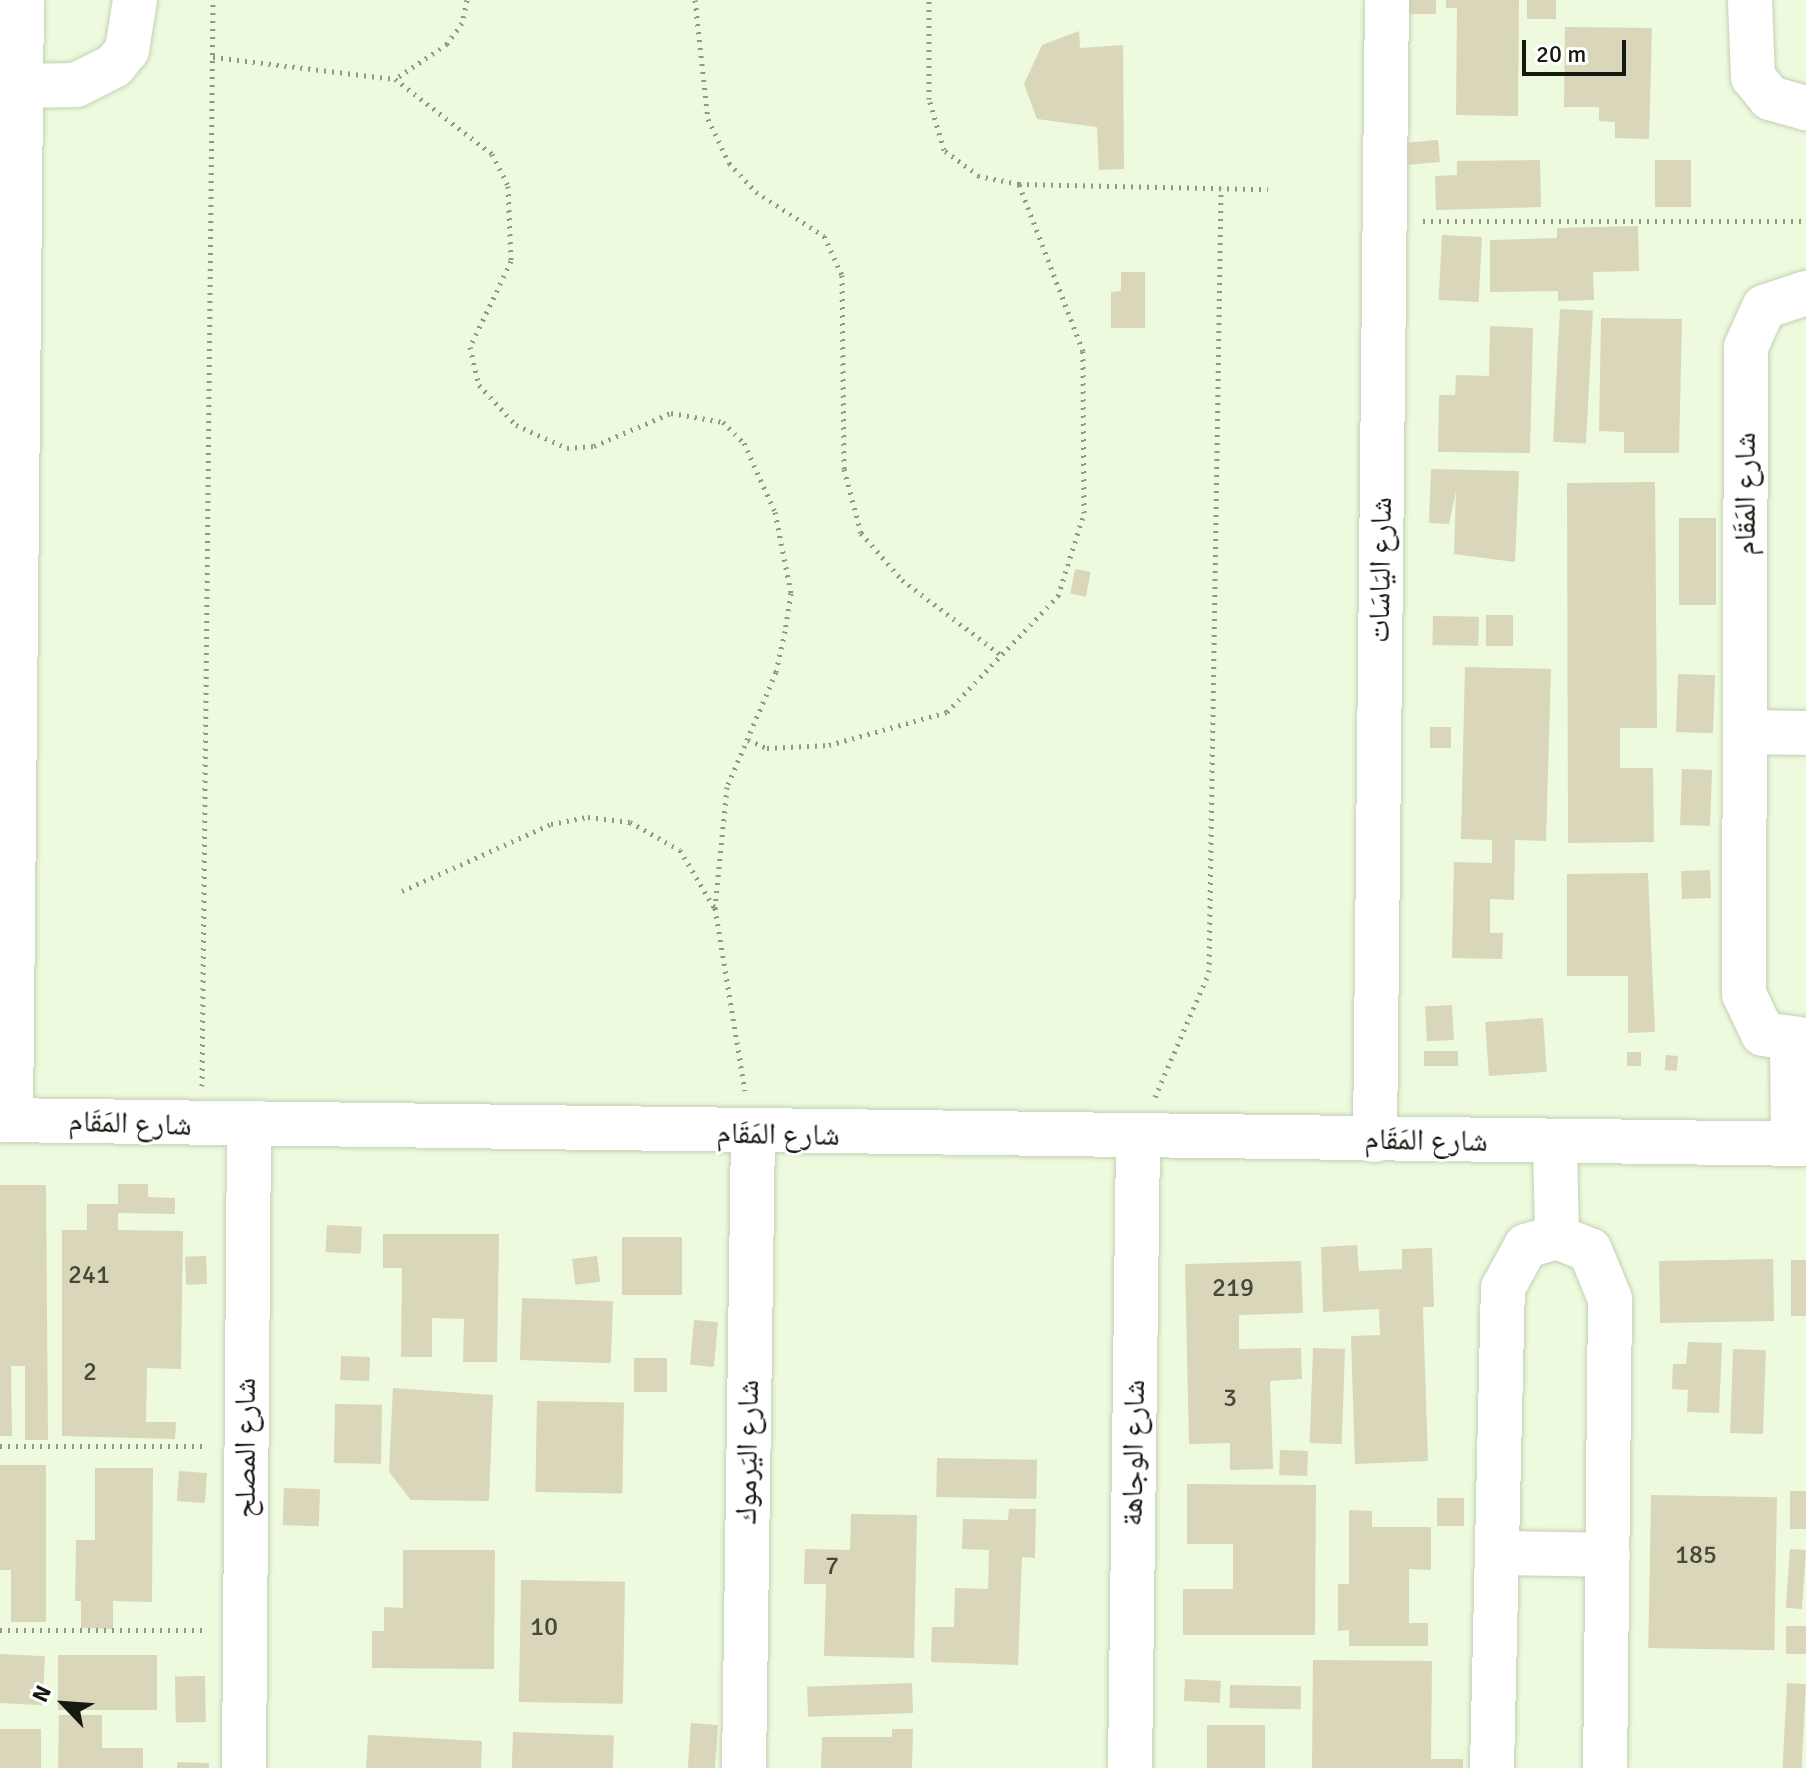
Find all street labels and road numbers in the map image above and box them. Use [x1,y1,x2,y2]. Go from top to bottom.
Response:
street label: شارع المَقَام [1728,432,1764,556]
street label: شارع اليَاسَات [1362,497,1400,643]
street label: شارع المَقَام [68,1104,192,1144]
street label: شارع المَقَام [716,1116,840,1154]
street label: شارع المَقَام [1364,1122,1488,1160]
street label: شارع المصلح [228,1378,264,1518]
street label: شارع اليَرموك [729,1379,767,1525]
street label: شارع الوجاهة [1115,1379,1153,1527]

